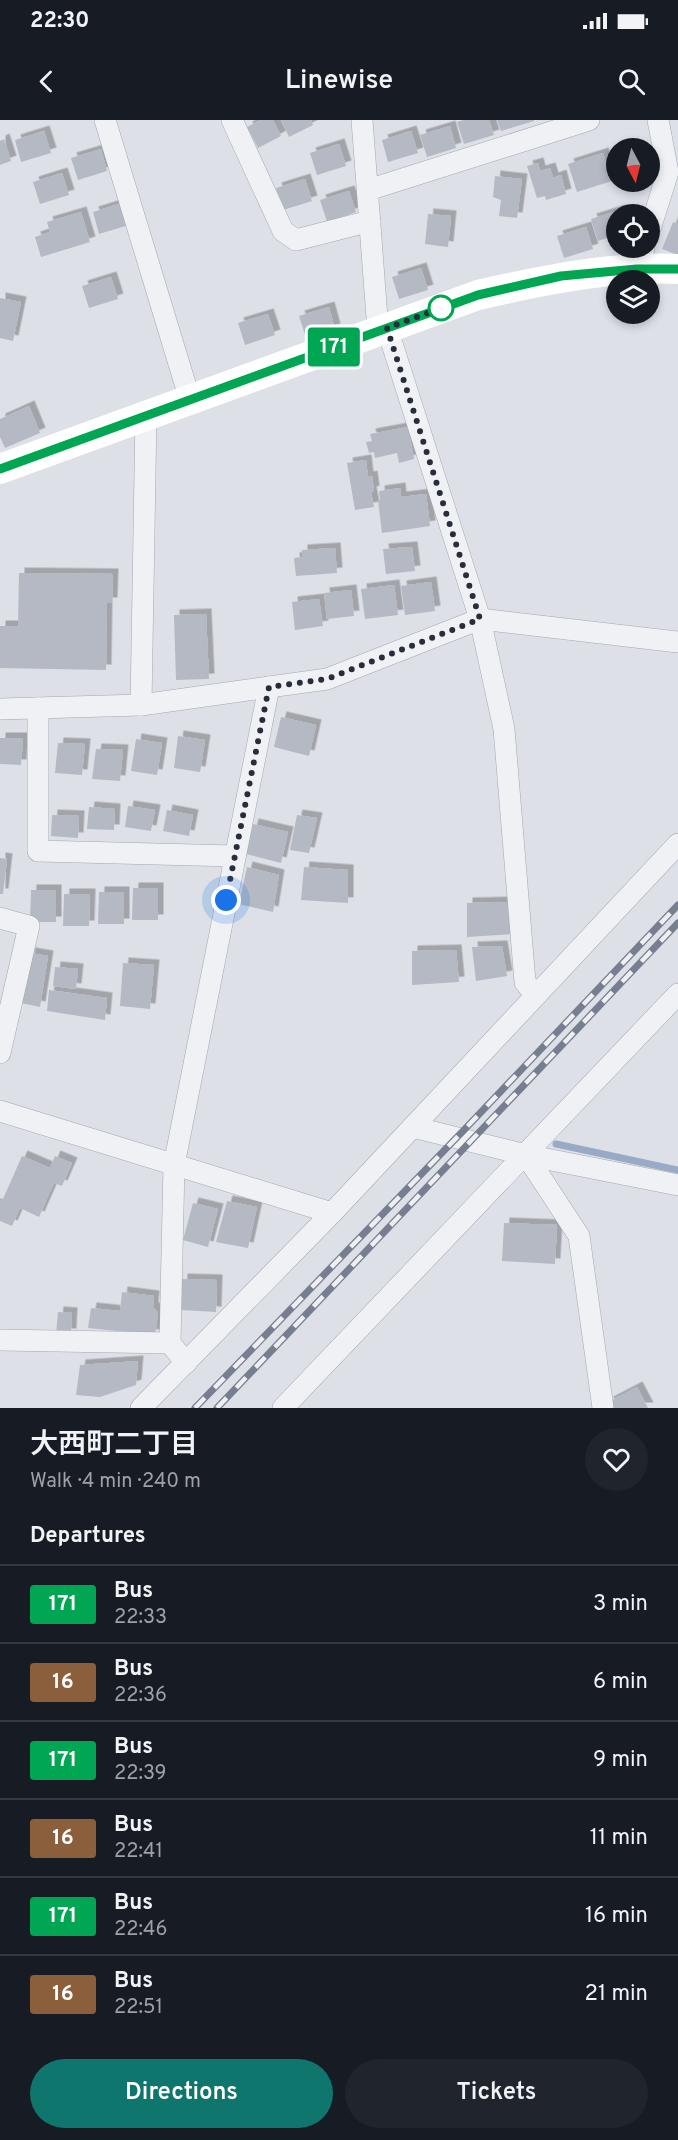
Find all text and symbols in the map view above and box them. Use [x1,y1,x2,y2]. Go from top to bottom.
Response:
text: 22:30 [30,8,90,35]
text: Linewise [285,64,393,98]
icon: back [30,65,63,98]
icon: search [615,65,648,98]
north arrow [606,138,660,192]
map controls [606,138,660,324]
button: locate [606,204,660,258]
button: layers [606,270,660,324]
unlabelled marker [428,295,454,321]
line badge: 171 [300,328,368,366]
text: 171 [320,334,348,361]
your location [211,885,241,915]
text: 大西町二丁目 [30,1428,198,1464]
button: heart [585,1428,648,1491]
text: Walk · 4 min · 240 m [30,1469,201,1495]
text: Departures [30,1523,146,1550]
text: Bus [114,1578,153,1605]
text: 171 [49,1591,77,1618]
text: 3 min [593,1591,648,1618]
text: 22:33 [114,1605,167,1631]
text: Bus [114,1656,153,1683]
text: 16 [52,1669,74,1696]
text: 6 min [593,1669,648,1696]
text: 22:36 [114,1683,167,1709]
text: Bus [114,1734,153,1761]
text: 171 [49,1747,77,1774]
text: 9 min [593,1747,648,1774]
text: 22:39 [114,1761,167,1787]
text: Bus [114,1812,153,1839]
text: 16 [52,1825,74,1852]
text: 11 min [590,1825,648,1852]
text: 22:41 [114,1839,163,1865]
text: Bus [114,1890,153,1917]
text: 171 [49,1903,77,1930]
text: 16 min [585,1903,648,1930]
text: 22:46 [114,1917,167,1943]
text: Bus [114,1968,153,1995]
text: 16 [52,1981,74,2008]
text: 21 min [585,1981,648,2008]
text: 22:51 [114,1995,163,2021]
button: Directions [30,2059,333,2128]
button: Tickets [345,2059,648,2128]

